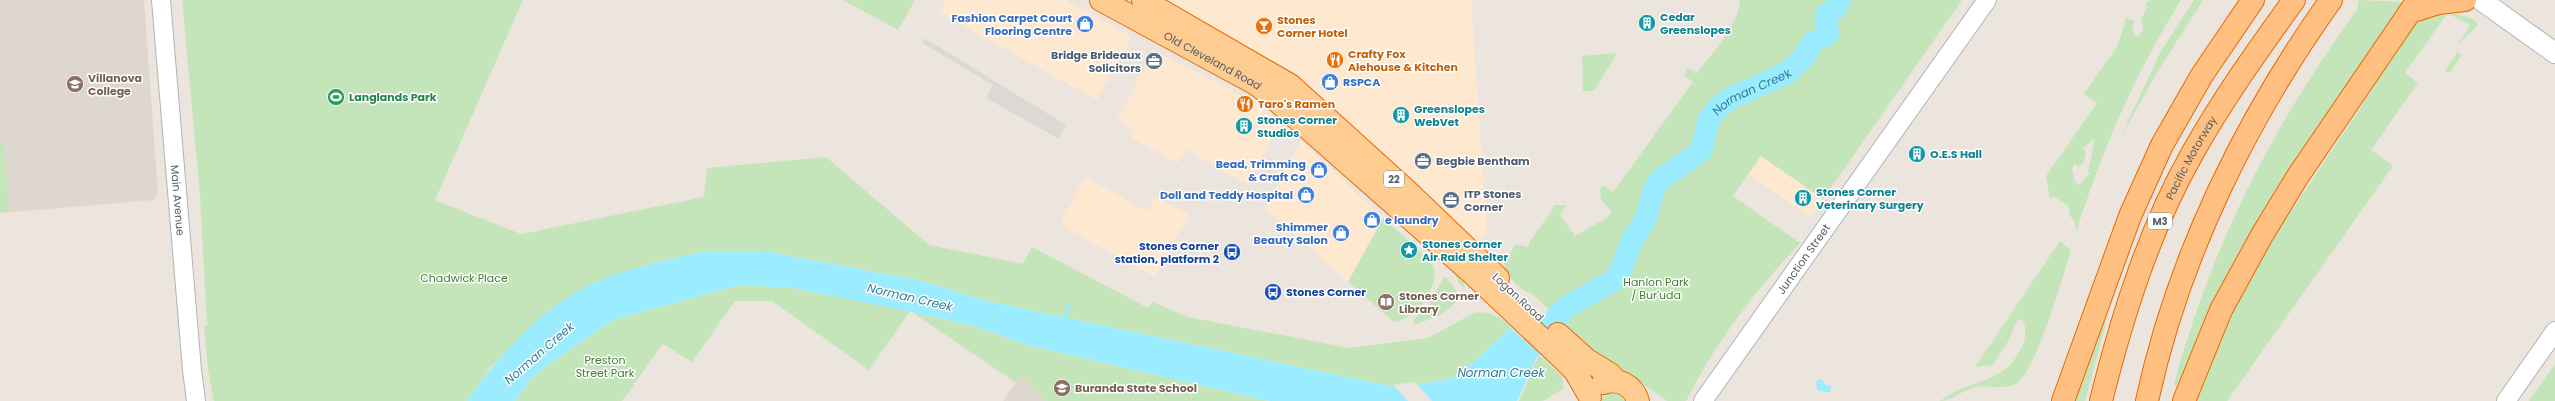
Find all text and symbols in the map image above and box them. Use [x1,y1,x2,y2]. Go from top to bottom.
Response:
place label: Cedar Greenslopes [1660,9,1731,38]
place label: Fashion Carpet Court Flooring Centre [951,10,1073,39]
place label: Stones Corner Hotel [1277,12,1348,41]
building icon: Cedar Greenslopes [1637,13,1657,33]
shop icon: Fashion Carpet Court Flooring Centre [1075,14,1095,34]
bar icon: Stones Corner Hotel [1254,16,1274,36]
street label: Old Cleveland Road [1161,28,1265,93]
place label: Crafty Fox Alehouse & Kitchen [1348,46,1458,75]
place label: Bridge Brideaux Solicitors [1051,47,1142,76]
restaurant icon: Crafty Fox Alehouse & Kitchen [1325,50,1345,70]
office icon: Bridge Brideaux Solicitors [1144,51,1164,71]
water label: Norman Creek [1707,64,1796,118]
place label: Villanova College [88,70,142,99]
shop icon: RSPCA [1320,72,1340,92]
school or university icon: Villanova College [65,74,85,94]
place label: RSPCA [1343,74,1380,90]
sports icon: Langlands Park [326,87,346,107]
place label: Langlands Park [349,89,437,105]
restaurant icon: Taro's Ramen [1235,94,1255,114]
place label: Taro's Ramen [1258,96,1335,112]
place label: Greenslopes WebVet [1414,101,1485,130]
building icon: Greenslopes WebVet [1391,105,1411,125]
place label: Stones Corner Studios [1257,112,1337,141]
street label: Pacific Motorway [2162,112,2221,203]
building icon: Stones Corner Studios [1234,116,1254,136]
building icon: O.E.S Hall [1907,144,1927,164]
place label: O.E.S Hall [1930,146,1982,162]
office icon: Begbie Bentham [1413,151,1433,171]
place label: Begbie Bentham [1436,153,1530,169]
place label: Bead, Trimming & Craft Co [1216,156,1306,185]
shop icon: Bead, Trimming & Craft Co [1309,160,1329,180]
street label: Main Avenue [167,164,189,236]
road number: 22 [1384,171,1404,187]
place label: Stones Corner Veterinary Surgery [1816,184,1924,213]
shop icon: Doll and Teddy Hospital [1296,185,1316,205]
place label: ITP Stones Corner [1464,186,1522,215]
place label: Doll and Teddy Hospital [1160,187,1293,203]
building icon: Stones Corner Veterinary Surgery [1793,188,1813,208]
office icon: ITP Stones Corner [1441,190,1461,210]
shop icon: e laundry [1362,210,1382,230]
place label: e laundry [1385,212,1439,228]
road number: M3 [2148,213,2172,229]
place label: Shimmer Beauty Salon [1253,219,1328,248]
street label: Junction Street [1773,221,1834,297]
shop icon: Shimmer Beauty Salon [1331,223,1351,243]
place label: Stones Corner Air Raid Shelter [1422,236,1509,265]
place label: Stones Corner station, platform 2 [1115,238,1219,267]
place icon: Stones Corner Air Raid Shelter [1399,240,1419,260]
bus stop icon: Stones Corner station, platform 2 [1222,242,1242,262]
street label: Logan Road [1489,269,1547,325]
park label: Chadwick Place [420,270,508,286]
park label: Hanlon Park / Bur'uda [1623,274,1689,303]
water label: Norman Creek [866,279,955,315]
bus stop icon: Stones Corner [1263,282,1283,302]
place label: Stones Corner [1286,284,1366,300]
place label: Stones Corner Library [1399,288,1479,317]
library icon: Stones Corner Library [1376,292,1396,312]
water label: Norman Creek [501,317,578,388]
park label: Preston Street Park [576,352,635,381]
water label: Norman Creek [1457,364,1545,381]
school or university icon: Buranda State School [1052,378,1072,398]
place label: Buranda State School [1075,380,1197,396]

